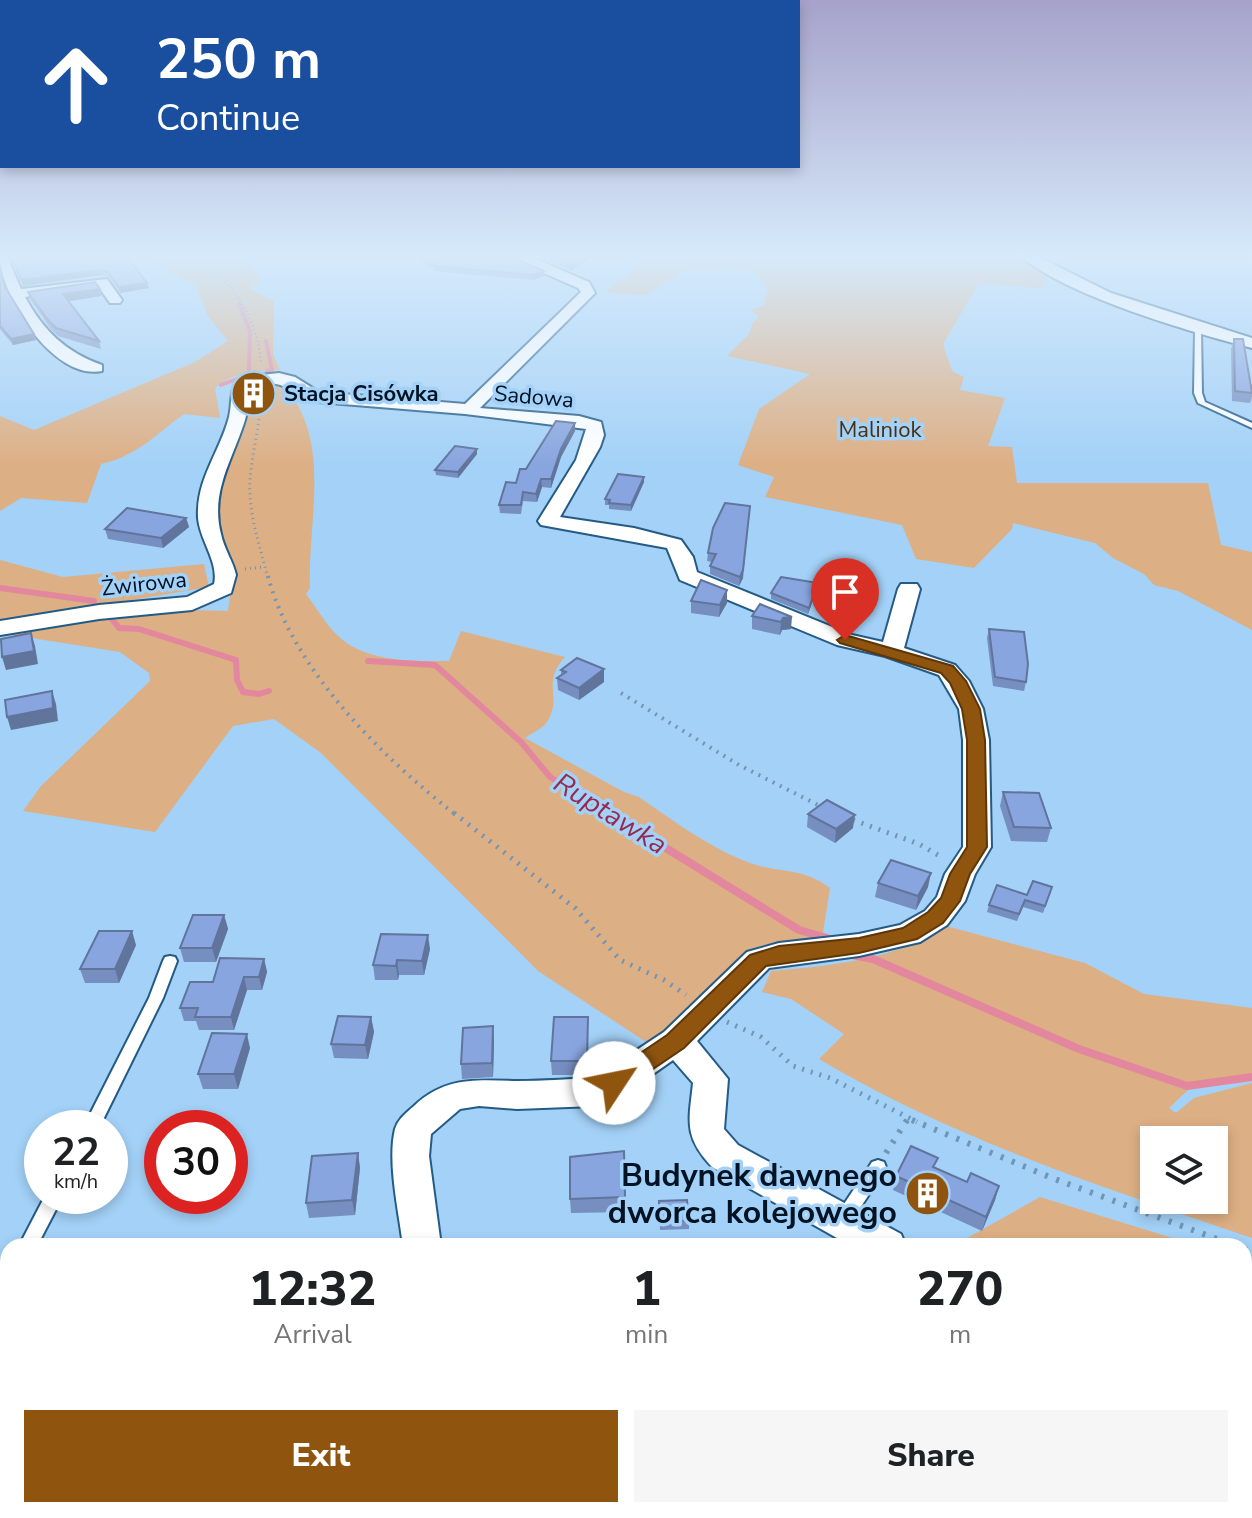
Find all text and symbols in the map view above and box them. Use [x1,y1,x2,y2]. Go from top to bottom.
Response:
text: 250 m [156,21,321,98]
icon: ahead [24,32,128,136]
text: Continue [156,94,300,143]
building icon: Stacja Cisówka [229,369,277,417]
place label: Stacja Cisówka [284,379,439,409]
street label: Sadowa [493,379,575,415]
park label: Maliniok [839,415,922,445]
pin [811,558,879,640]
street label: Żwirowa [100,565,188,603]
icon: arrive [823,570,867,614]
water label: Ruptawka [546,764,675,864]
position arrow [572,1041,656,1125]
speed limit sign: 30 [144,1110,248,1214]
text: 22 [52,1125,100,1179]
map controls [1140,1126,1228,1214]
button: layers [1140,1126,1228,1214]
place label: Budynek dawnego dworca kolejowego [608,1154,897,1234]
text: km/h [54,1168,98,1195]
building icon: Budynek dawnego dworca kolejowego [904,1169,952,1217]
text: 12:32 [249,1256,376,1322]
text: 1 [632,1256,661,1322]
text: 270 [917,1256,1003,1322]
text: Arrival [273,1317,352,1352]
text: min [625,1317,668,1352]
text: m [949,1317,971,1352]
button: Exit [24,1410,618,1502]
button: Share [634,1410,1228,1502]

